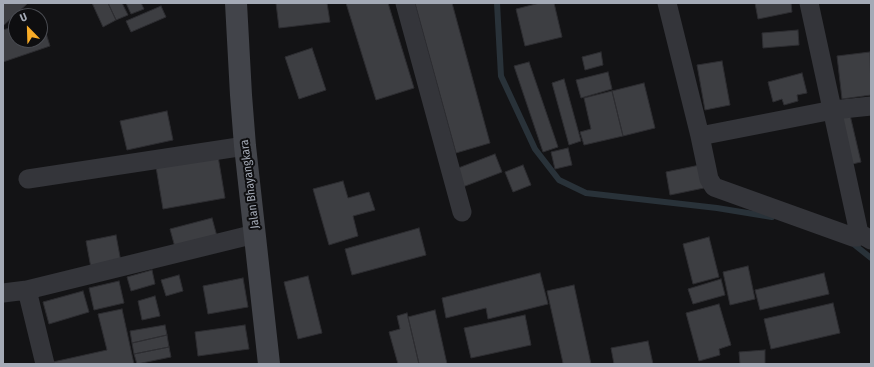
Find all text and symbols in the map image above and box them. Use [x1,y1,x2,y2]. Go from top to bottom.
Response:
north arrow [8,8,48,48]
text: U [18,10,29,25]
street label: Jalan Bhayangkara [237,139,263,229]

